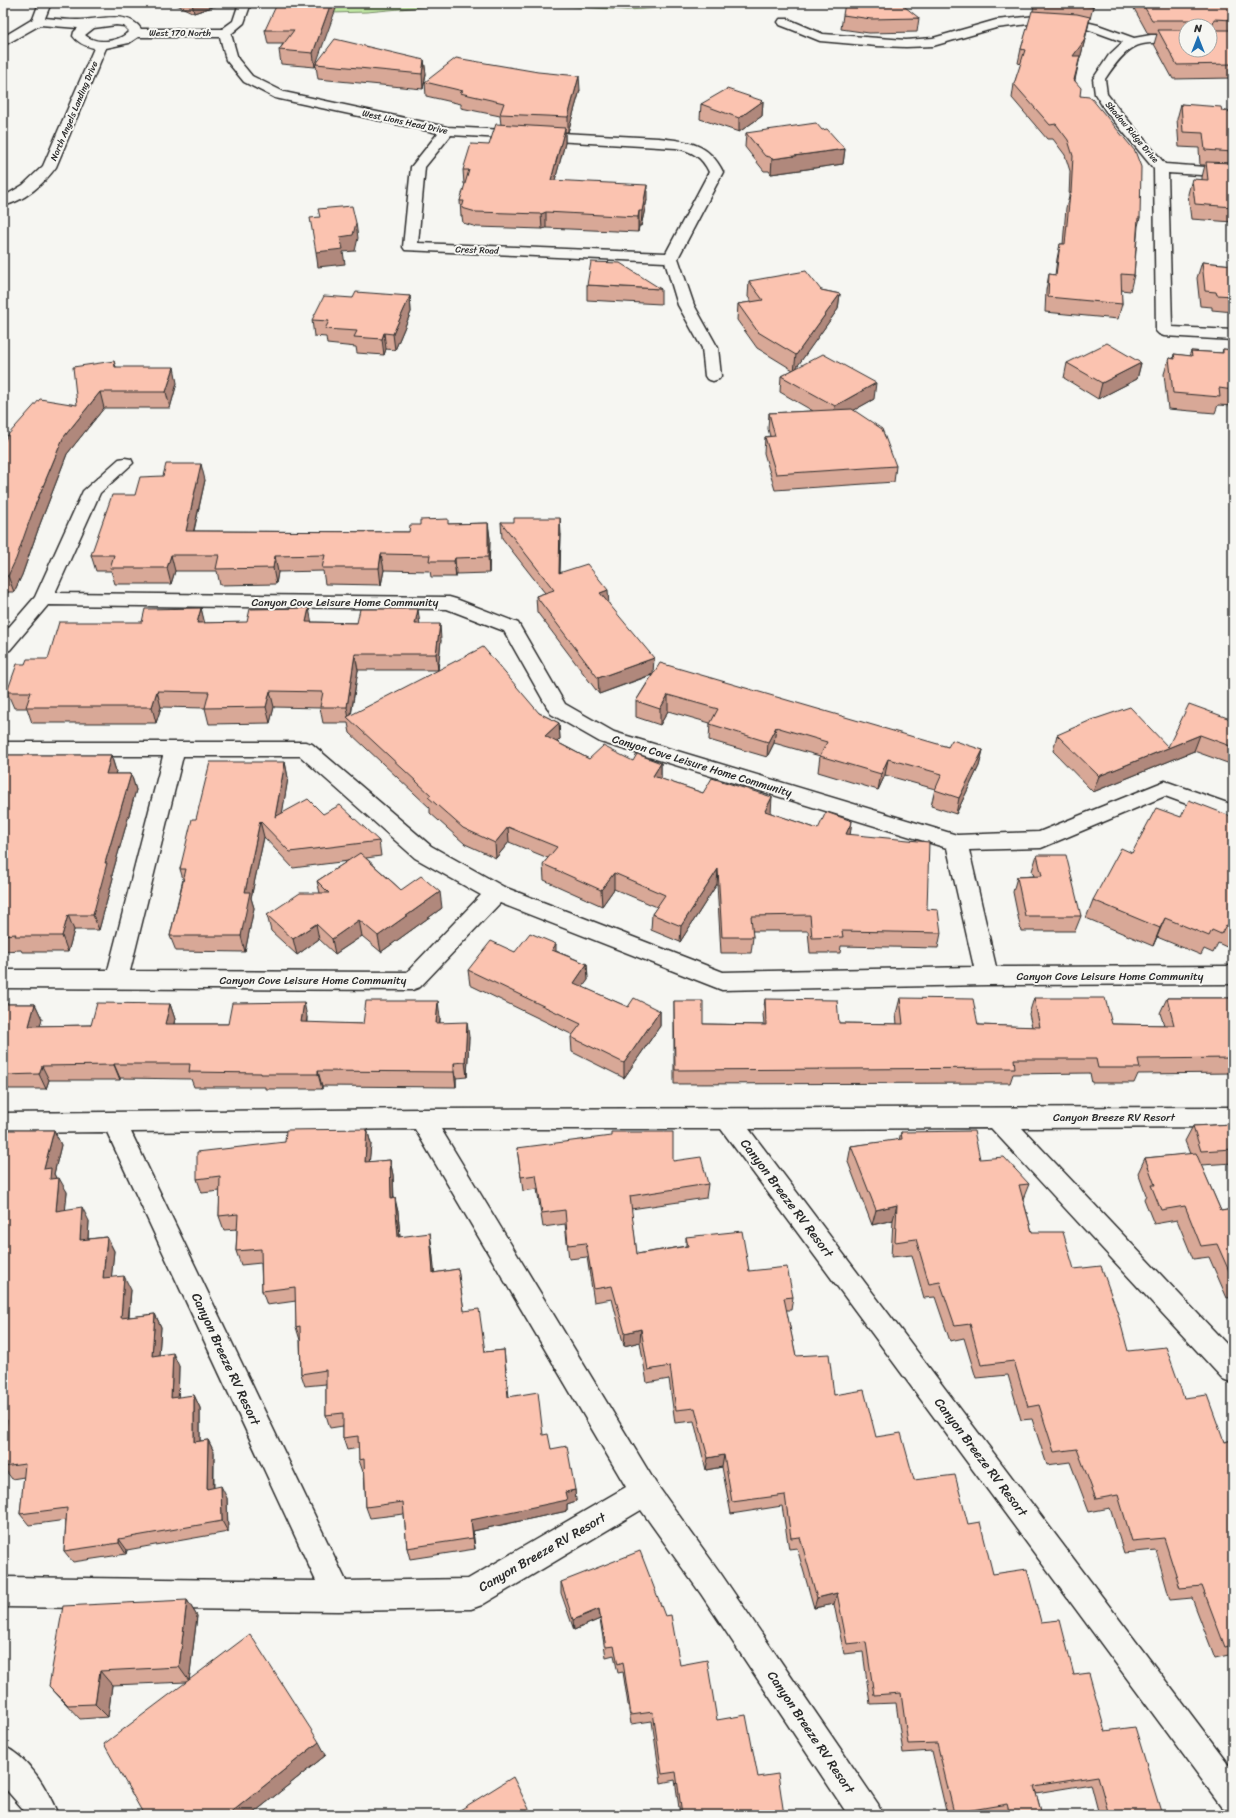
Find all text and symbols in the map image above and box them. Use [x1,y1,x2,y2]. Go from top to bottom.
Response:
north arrow [1178,18,1218,58]
text: N [1193,19,1202,38]
street label: West 170 North [149,25,211,41]
street label: North Angels Landing Drive [46,58,102,164]
street label: Shadow Ridge Drive [1101,97,1163,167]
street label: West Lions Head Drive [361,105,450,139]
street label: Crest Road [455,241,500,259]
street label: Canyon Cove Leisure Home Community [252,593,439,612]
street label: Canyon Cove Leisure Home Community [610,730,795,803]
street label: Canyon Cove Leisure Home Community [1017,967,1204,986]
street label: Canyon Cove Leisure Home Community [220,971,407,990]
street label: Canyon Breeze RV Resort [1053,1108,1176,1127]
street label: Canyon Breeze RV Resort [734,1133,840,1263]
street label: Canyon Breeze RV Resort [185,1289,267,1430]
street label: Canyon Breeze RV Resort [928,1392,1034,1522]
street label: Canyon Breeze RV Resort [474,1506,611,1598]
street label: Canyon Breeze RV Resort [761,1666,861,1799]

